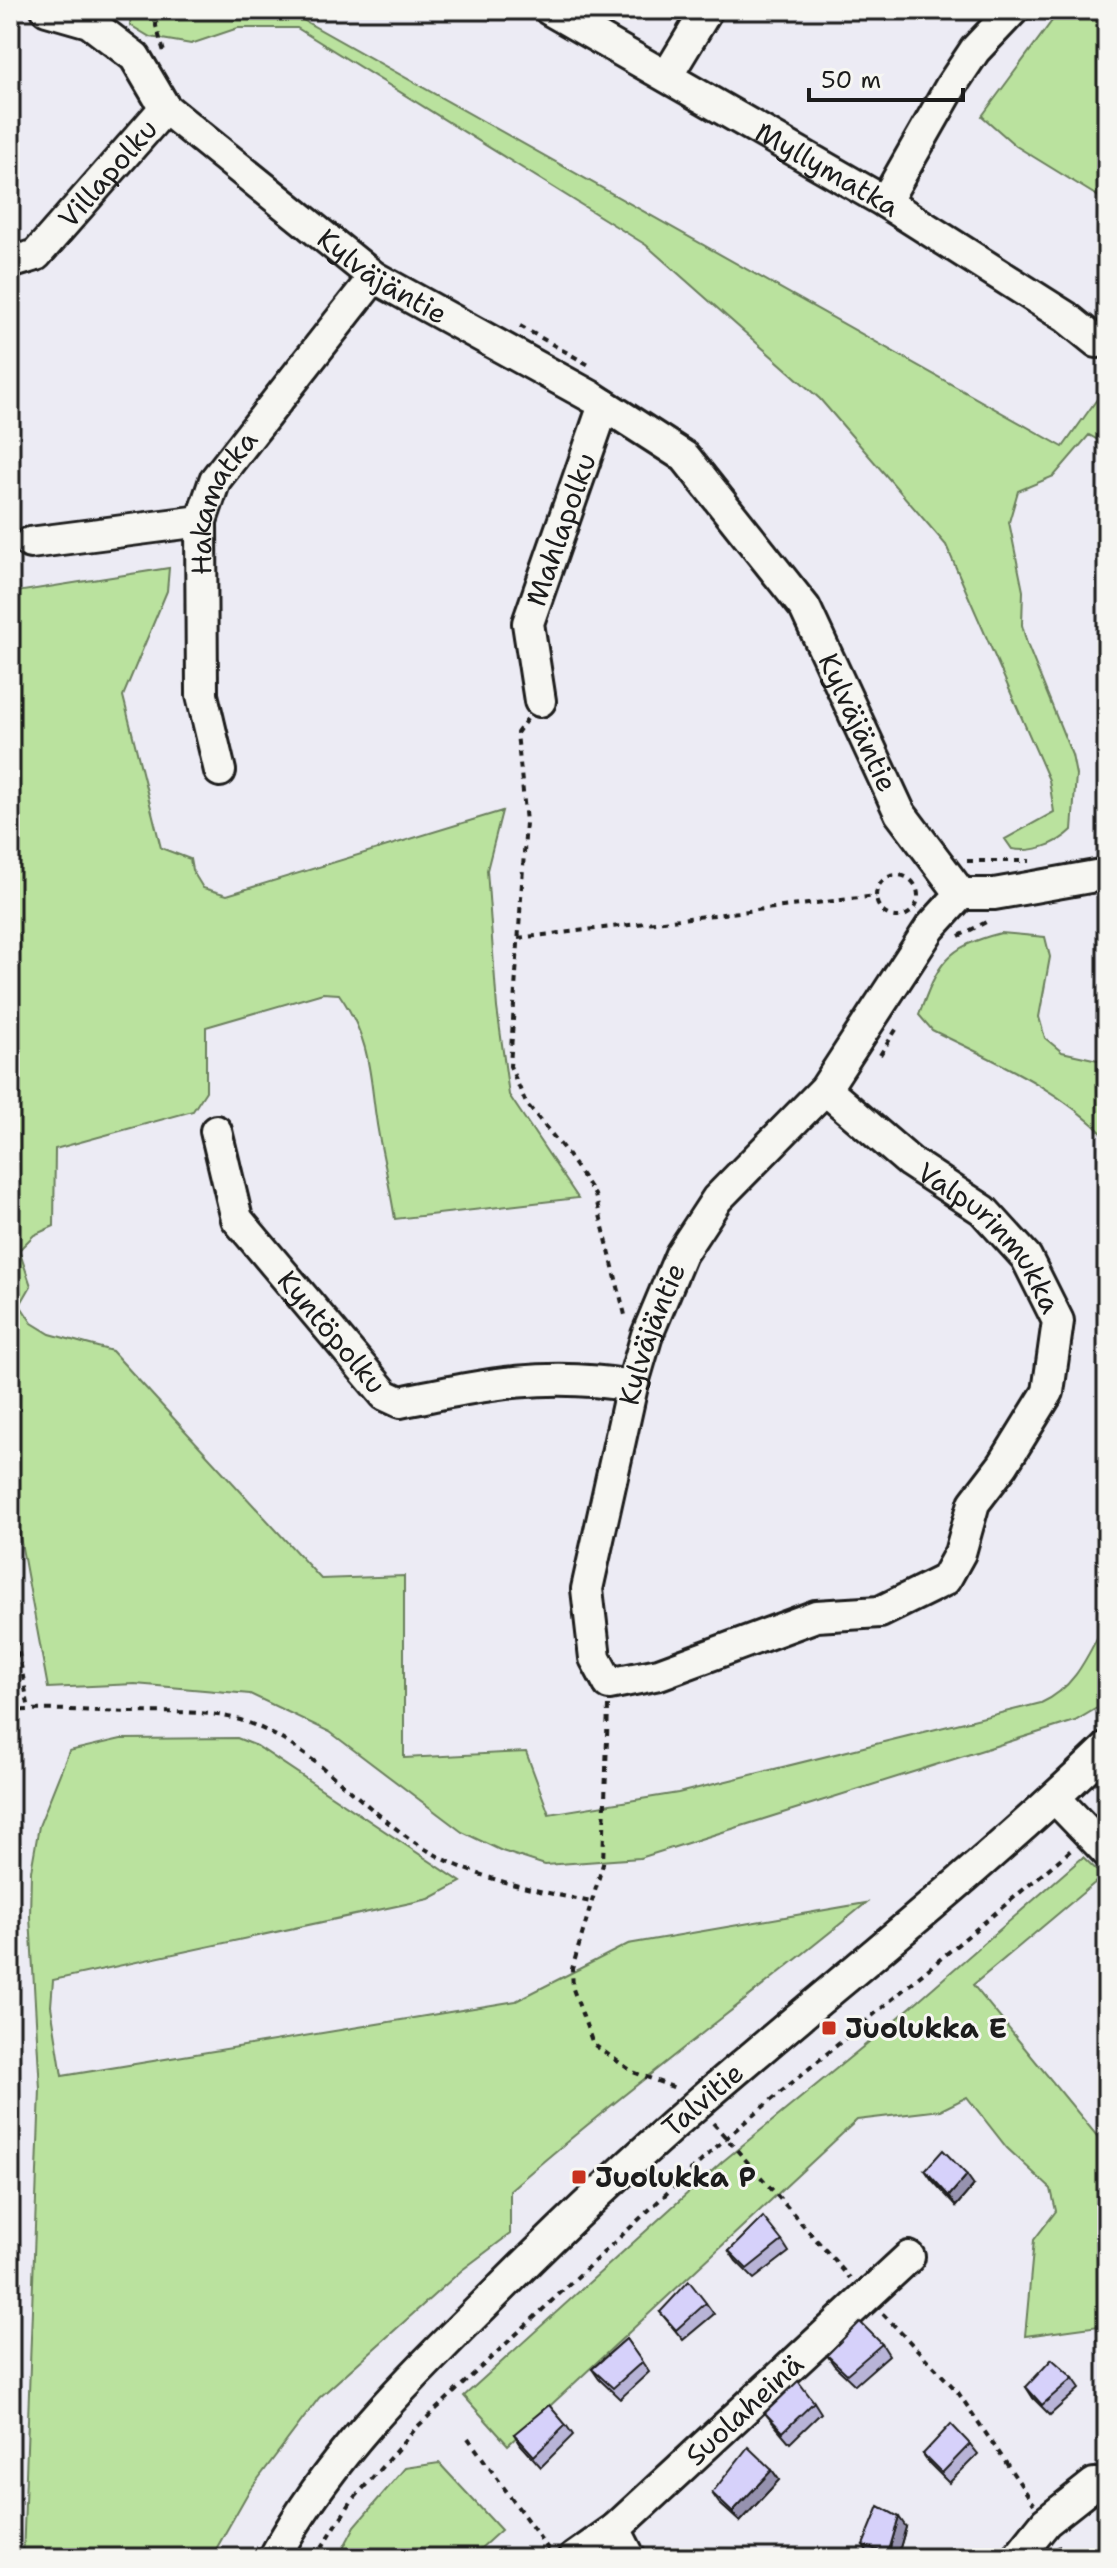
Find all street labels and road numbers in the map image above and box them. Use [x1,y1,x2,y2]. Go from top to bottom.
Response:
street label: Villapolku [49,111,166,236]
street label: Myllymatka [749,113,907,226]
street label: Kylväjäntie [309,220,454,333]
street label: Hakamatka [182,422,266,575]
street label: Mahlapolku [516,448,605,611]
street label: Kylväjäntie [809,647,907,798]
street label: Valpurinmukka [910,1153,1070,1320]
street label: Kylväjäntie [609,1257,694,1409]
street label: Kyntöpolku [269,1262,395,1402]
street label: Talvitie [653,2054,751,2146]
street label: Suolaheinä [677,2345,811,2474]

